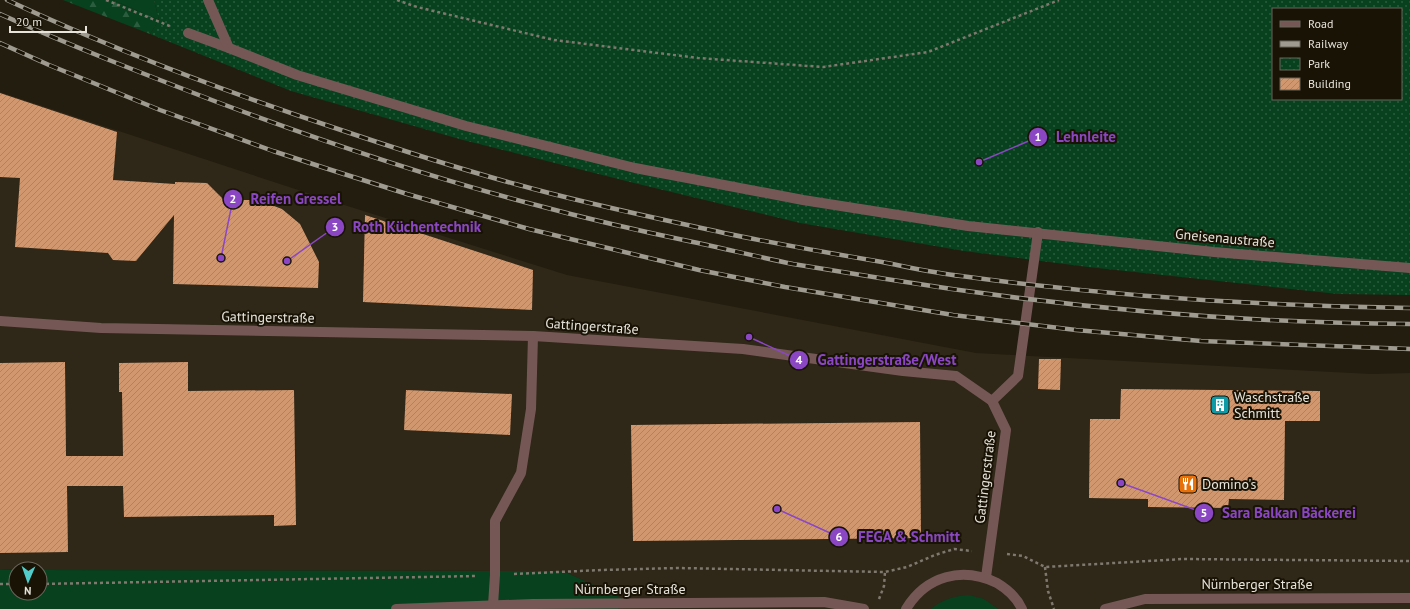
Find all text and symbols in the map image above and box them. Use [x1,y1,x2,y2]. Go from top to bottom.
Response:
scale bar [10,8,86,34]
legend [1272,8,1402,100]
text: 20 m [16,14,42,29]
text: Road [1308,16,1333,31]
text: Railway [1308,36,1348,51]
text: Park [1308,56,1330,71]
text: Building [1308,76,1351,91]
callout: Lehnleite [1028,123,1124,150]
text: Lehnleite [1056,127,1116,146]
text: 1 [1035,129,1041,144]
callout: Reifen Gressel [223,186,350,213]
text: Reifen Gressel [251,189,342,208]
text: 2 [230,191,236,206]
callout: Roth Küchentechnik [325,213,490,240]
text: Roth Küchentechnik [353,217,482,236]
text: 3 [332,219,338,234]
street label: Gneisenaustraße [1174,225,1276,251]
street label: Gattingerstraße [221,307,315,327]
street label: Gattingerstraße [545,314,639,338]
callout: Gattingerstraße/West [789,346,964,373]
text: Gattingerstraße/West [818,350,957,369]
text: 4 [796,352,803,367]
place label: Waschstraße Schmitt [1234,388,1310,422]
building icon: Waschstraße Schmitt [1209,394,1231,416]
street label: Gattingerstraße [970,429,1000,525]
restaurant icon: Domino's [1177,473,1199,495]
place label: Domino's [1202,475,1256,493]
callout: Sara Balkan Bäckerei [1194,500,1364,527]
text: Sara Balkan Bäckerei [1222,503,1356,522]
text: 5 [1201,505,1207,520]
callout: FEGA & Schmitt [829,524,968,551]
text: FEGA & Schmitt [858,527,961,546]
text: 6 [836,529,843,544]
north arrow [8,561,48,601]
street label: Nürnberger Straße [1201,575,1313,593]
street label: Nürnberger Straße [574,580,686,598]
text: N [24,584,32,598]

